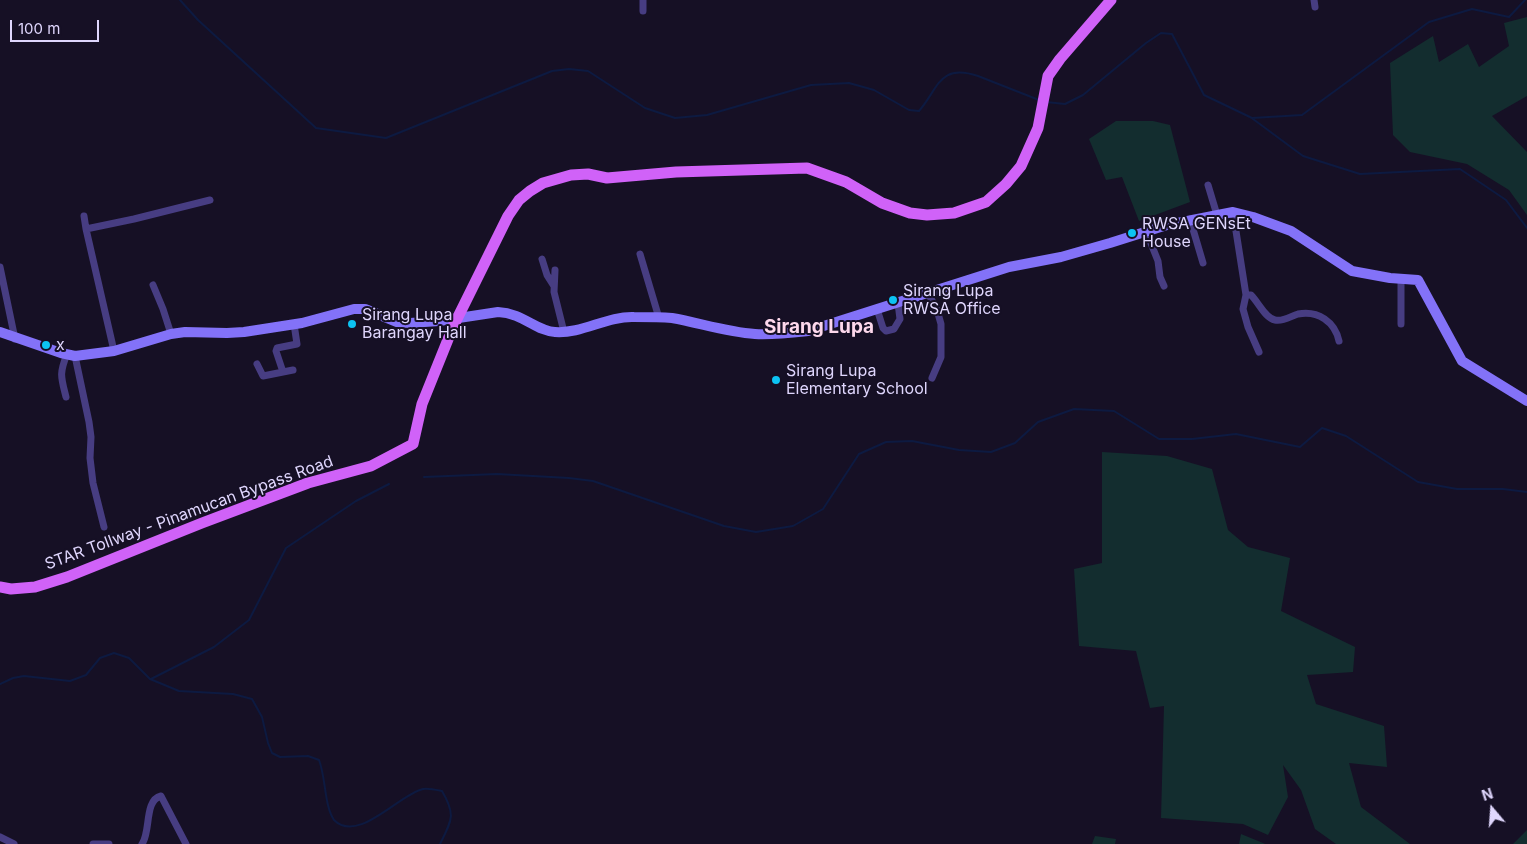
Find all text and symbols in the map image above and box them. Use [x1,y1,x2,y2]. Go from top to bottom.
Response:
scale bar [12,10,101,42]
text: 100 m [18,19,60,38]
place label: RWSA GENsEt House [1142,214,1251,252]
marker: RWSA GENsEt House [1126,227,1138,239]
place label: Sirang Lupa RWSA Office [903,281,1001,319]
marker: Sirang Lupa RWSA Office [887,294,899,306]
place label: Sirang Lupa Barangay Hall [362,305,467,343]
district label: Sirang Lupa [764,316,874,338]
marker: Sirang Lupa Barangay Hall [346,318,358,330]
place label: x [56,335,65,355]
marker: x [40,339,52,351]
place label: Sirang Lupa Elementary School [786,361,928,399]
marker: Sirang Lupa Elementary School [770,374,782,386]
street label: STAR Tollway - Pinamucan Bypass Road [42,452,336,574]
north arrow [1467,784,1517,834]
text: N [1480,785,1495,804]

